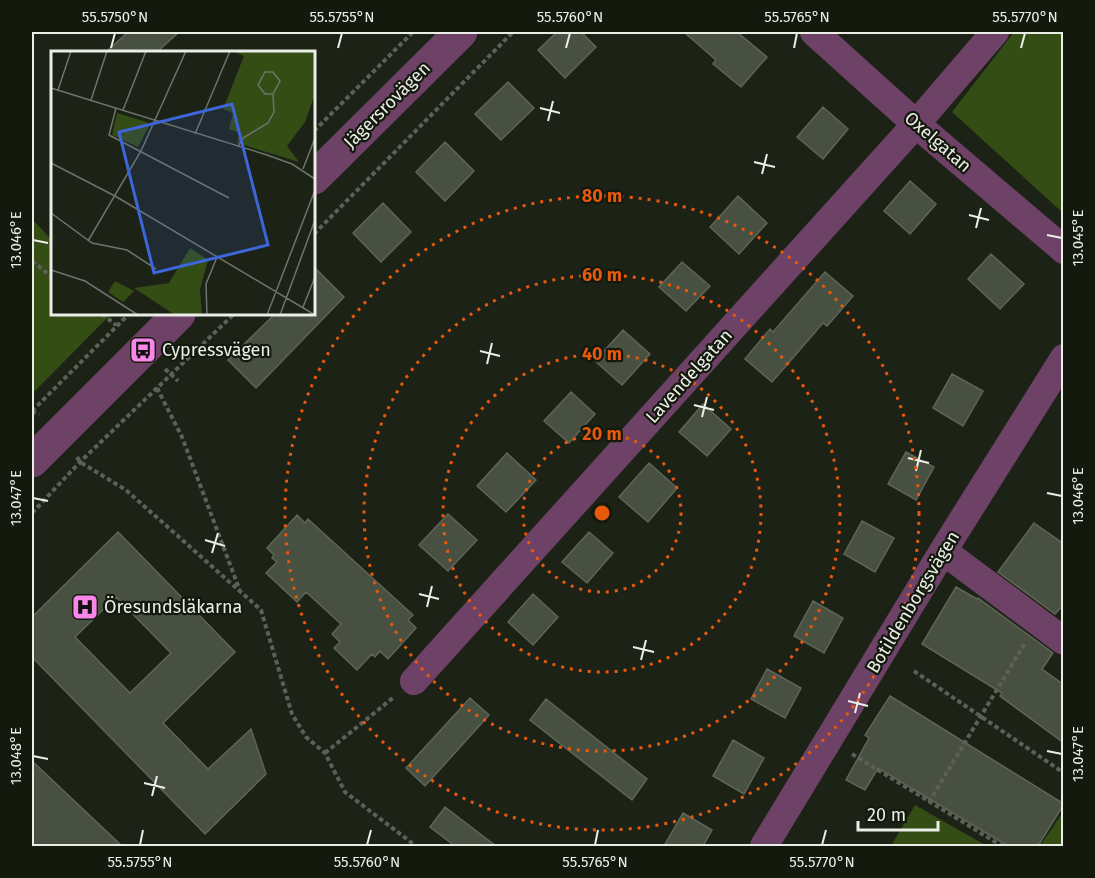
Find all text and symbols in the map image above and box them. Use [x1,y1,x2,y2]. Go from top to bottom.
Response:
text: 55.5750°N [82,8,148,26]
text: 55.5755°N [309,8,375,26]
text: 55.5760°N [537,8,603,26]
text: 55.5765°N [764,8,830,26]
text: 55.5770°N [992,8,1058,26]
inset map [51,51,315,315]
street label: Jägersrovägen [339,57,435,153]
street label: Oxelgatan [900,107,976,177]
text: 80 m [582,185,622,207]
text: 13.045°E [1069,210,1087,266]
text: 13.046°E [7,211,25,269]
text: 60 m [582,264,622,286]
street label: Lavendelgatan [641,324,737,428]
bus stop icon: Cypressvägen [128,335,158,365]
place label: Cypressvägen [162,339,271,361]
text: 40 m [582,343,622,365]
text: 20 m [582,423,622,445]
text: 13.046°E [1069,467,1087,525]
text: 13.047°E [7,470,25,526]
centre of rings [592,503,612,523]
street label: Botildenborgsvägen [862,527,964,677]
hospital icon: Öresundsläkarna [70,592,100,622]
place label: Öresundsläkarna [104,596,242,618]
text: 13.047°E [1069,726,1087,782]
text: 13.048°E [7,727,25,785]
scale bar [858,794,938,832]
text: 20 m [867,804,906,826]
text: 55.5755°N [107,853,173,871]
text: 55.5760°N [334,853,400,871]
text: 55.5765°N [562,853,628,871]
text: 55.5770°N [789,853,855,871]

